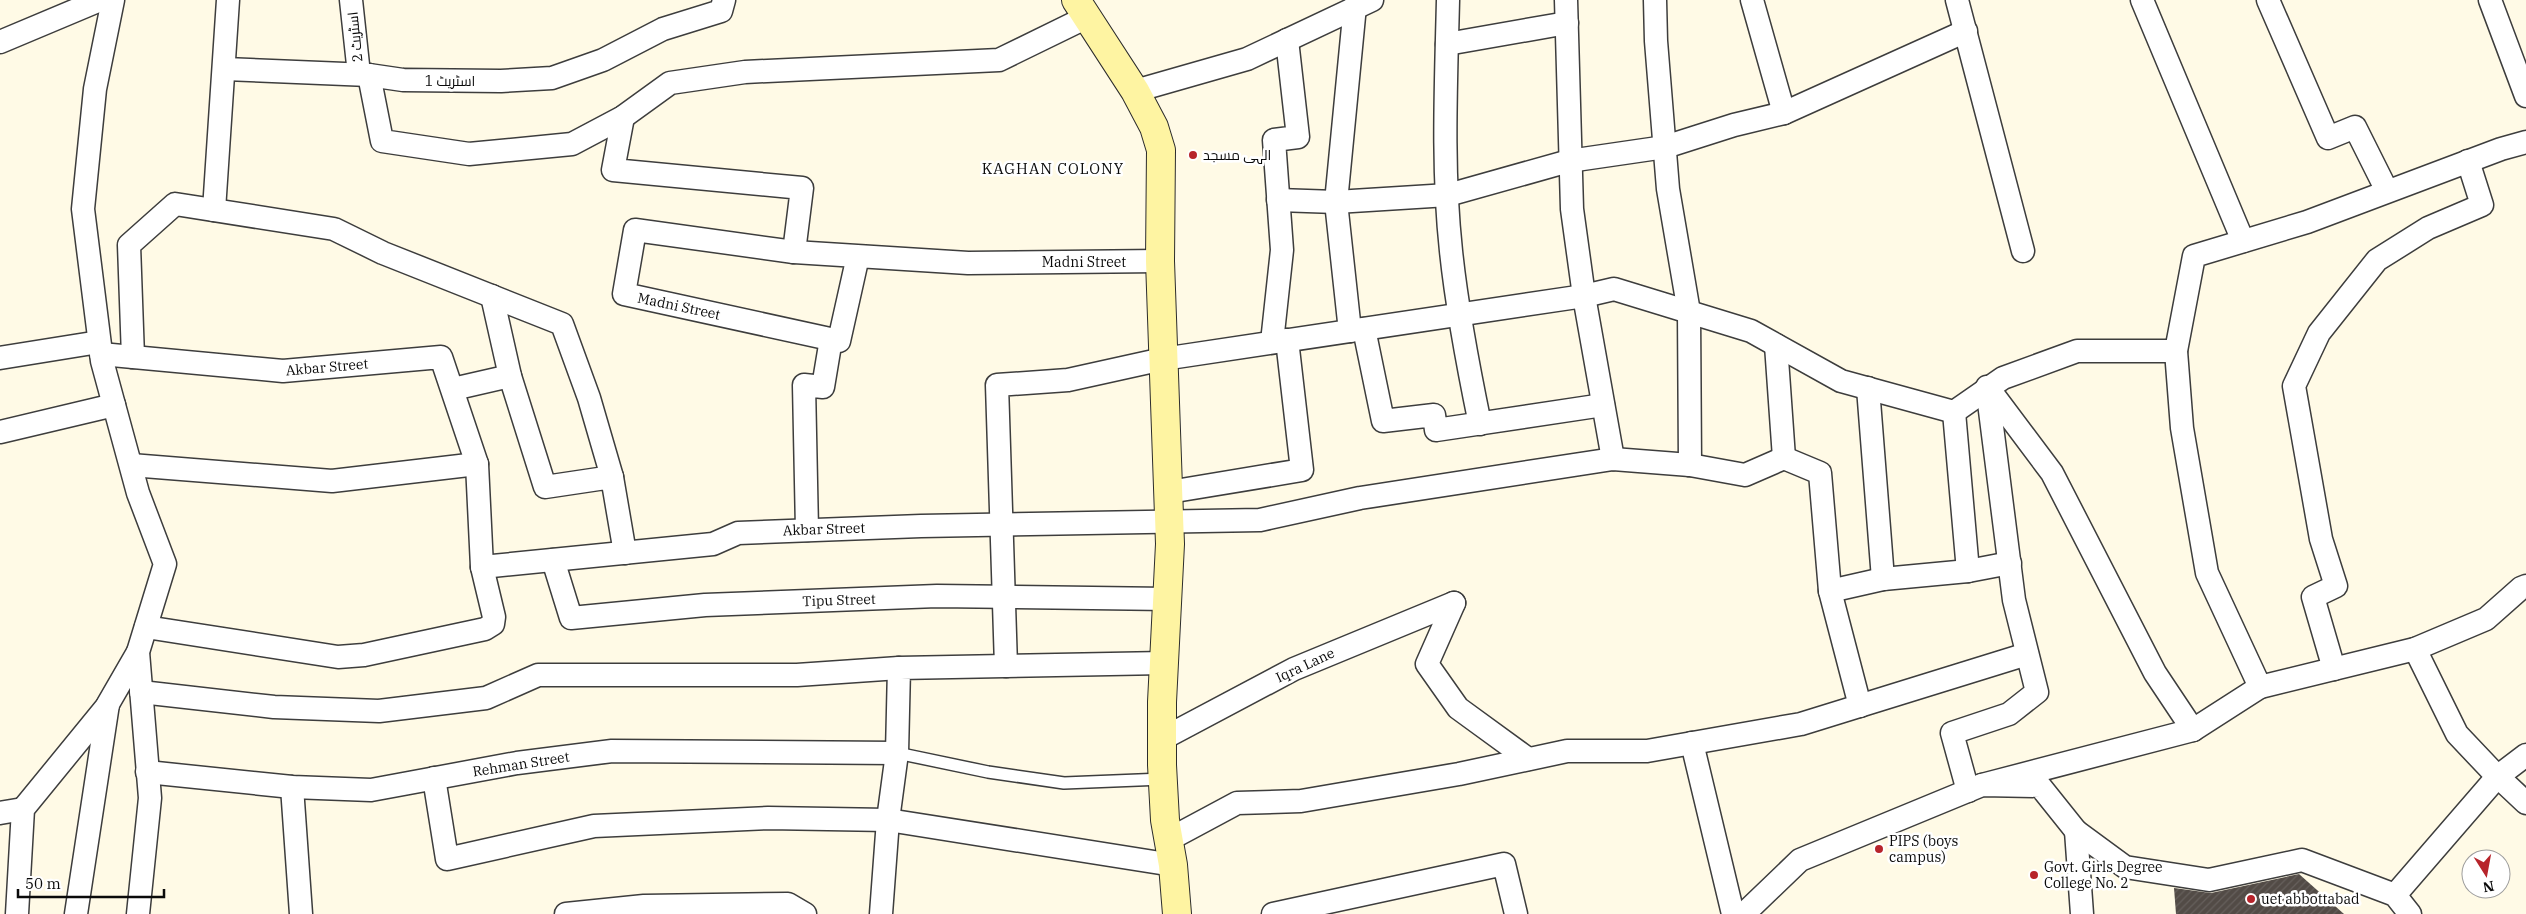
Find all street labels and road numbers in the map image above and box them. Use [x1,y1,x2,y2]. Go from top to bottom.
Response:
street label: اسٹریٹ 2 [343,11,367,63]
street label: اسٹریٹ 1 [425,72,475,90]
street label: Madni Street [1042,253,1126,271]
street label: Madni Street [636,288,722,324]
street label: Akbar Street [285,354,369,380]
street label: Akbar Street [782,519,866,539]
street label: Tipu Street [802,590,876,610]
street label: Iqra Lane [1273,644,1337,686]
street label: Rehman Street [471,747,571,781]

